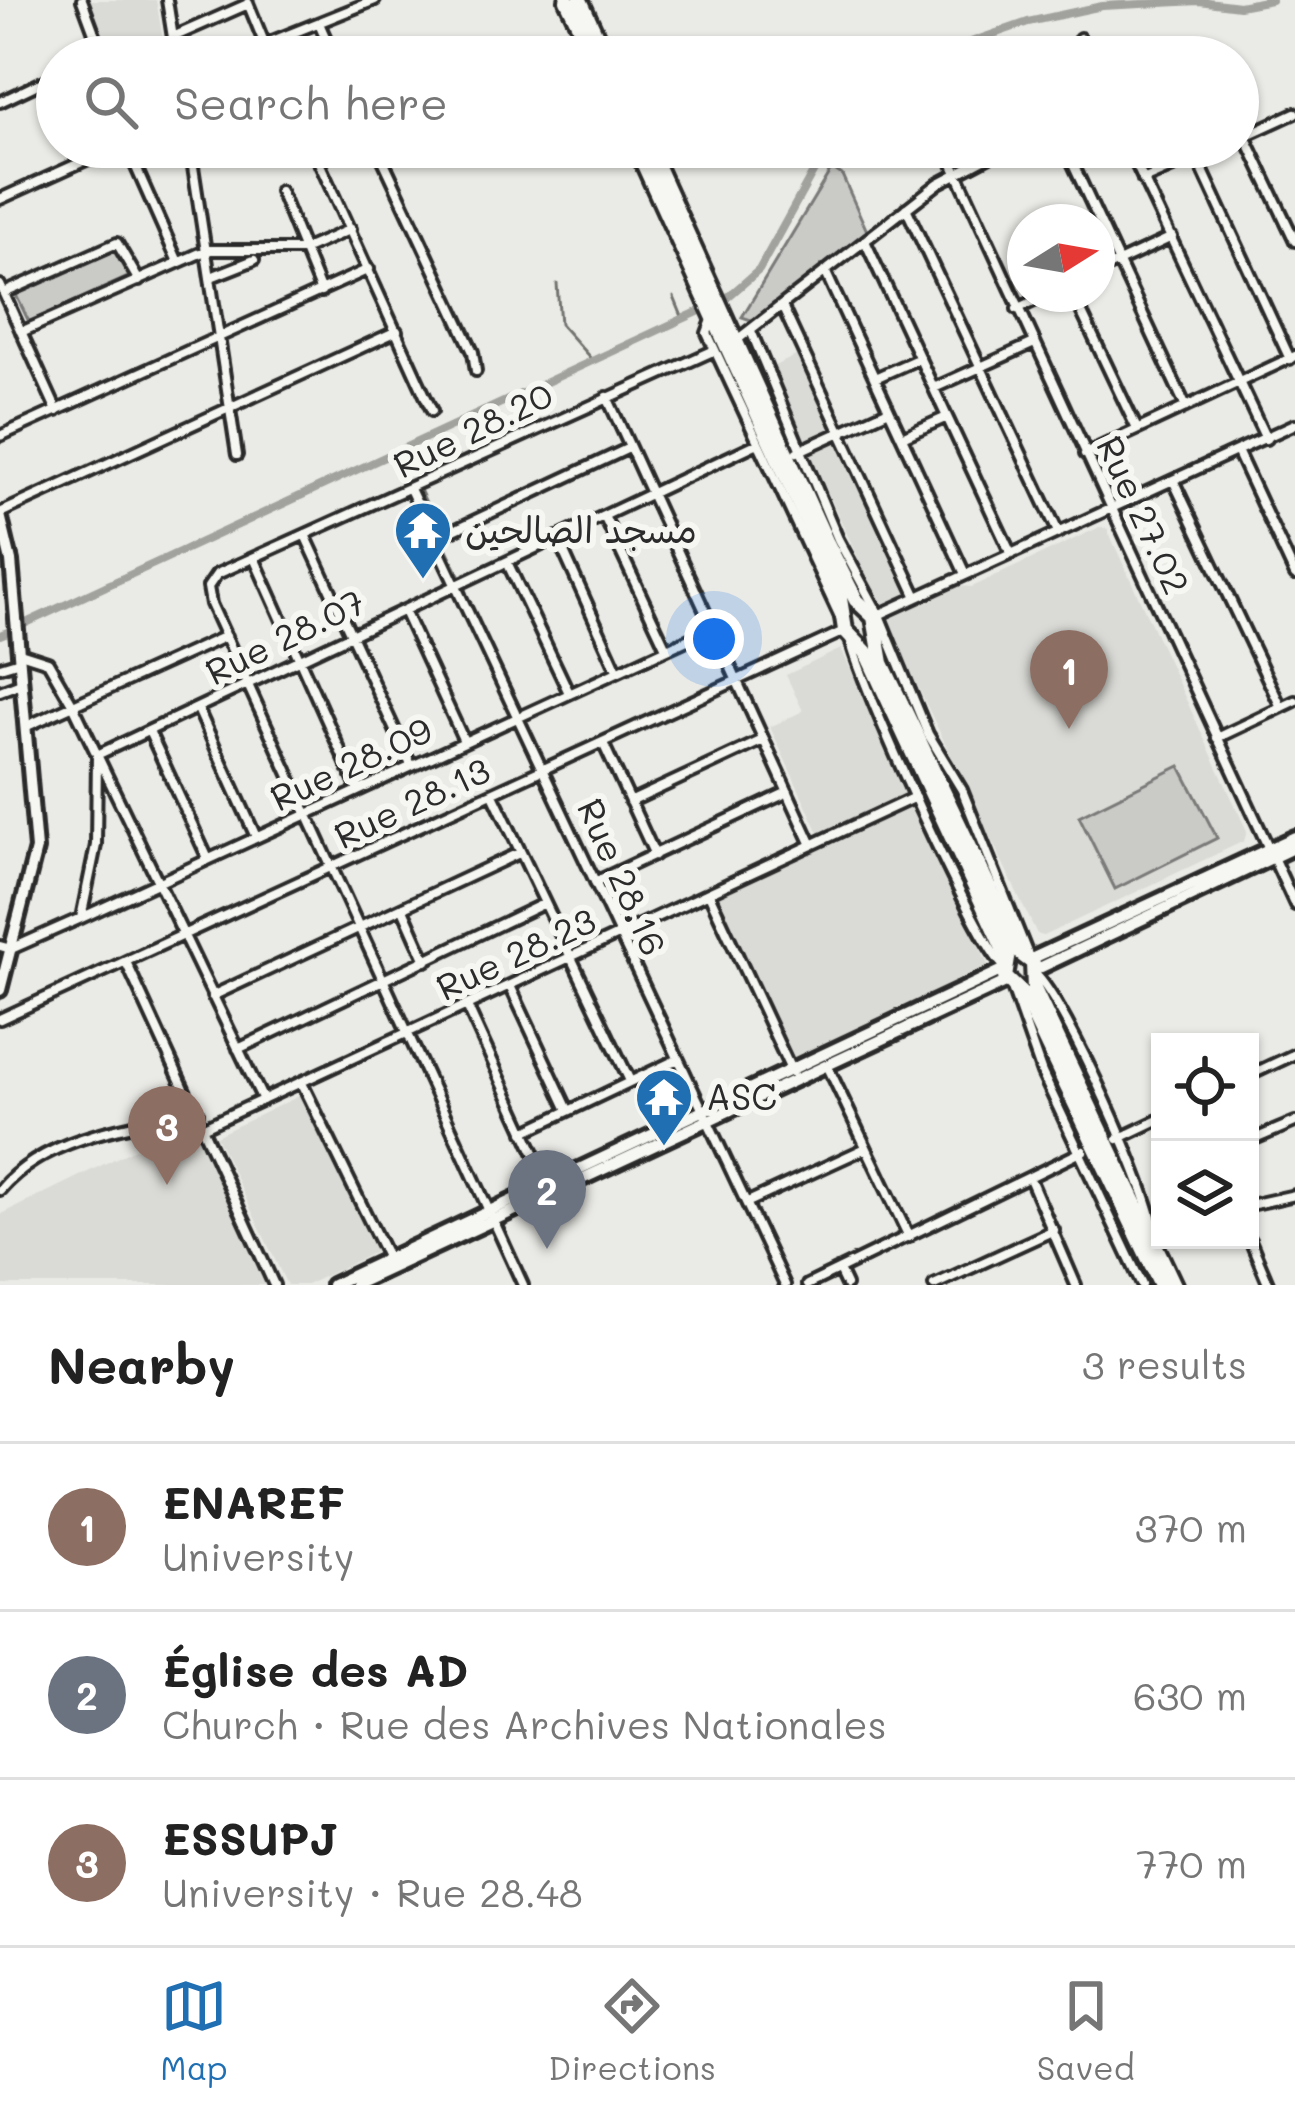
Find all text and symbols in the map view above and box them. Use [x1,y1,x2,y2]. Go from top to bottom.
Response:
search box [36,36,1259,168]
icon: search [78,69,144,135]
text: Search here [174,73,448,131]
north arrow [1007,204,1115,312]
street label: Rue 28.20 [385,370,560,487]
street label: Rue 27.02 [1087,428,1201,601]
temple icon: مسجد الصالحين [392,499,454,581]
place label: مسجد الصالحين [465,505,697,552]
street label: Rue 28.07 [197,577,372,694]
your location [684,609,744,669]
pin: 1 [1030,630,1108,729]
street label: Rue 28.09 [262,705,438,820]
street label: Rue 28.13 [326,745,497,858]
street label: Rue 28.16 [568,791,679,962]
street label: Rue 28.23 [428,895,602,1010]
map controls [1151,1033,1259,1249]
button: locate [1151,1033,1259,1141]
temple icon: ASC [633,1066,695,1148]
place label: ASC [706,1072,777,1119]
pin: 3 [128,1086,206,1185]
button: layers [1151,1141,1259,1249]
pin: 2 [508,1150,586,1249]
text: Nearby [48,1330,235,1397]
text: 3 results [1082,1338,1247,1389]
text: ENAREF [162,1472,345,1530]
text: 1 [78,1501,96,1552]
text: 370 m [1135,1501,1247,1552]
text: University [162,1530,354,1581]
text: Église des AD [162,1640,469,1698]
text: 2 [76,1669,98,1720]
text: 630 m [1133,1669,1247,1720]
text: Church · Rue des Archives Nationales [162,1698,887,1749]
text: ESSUPJ [162,1808,339,1866]
text: 3 [75,1837,99,1888]
text: 770 m [1136,1837,1247,1888]
text: University · Rue 28.48 [162,1866,583,1917]
tab: Map [160,1973,228,2088]
tab: Directions [548,1973,716,2088]
tab: Saved [1037,1973,1135,2088]

